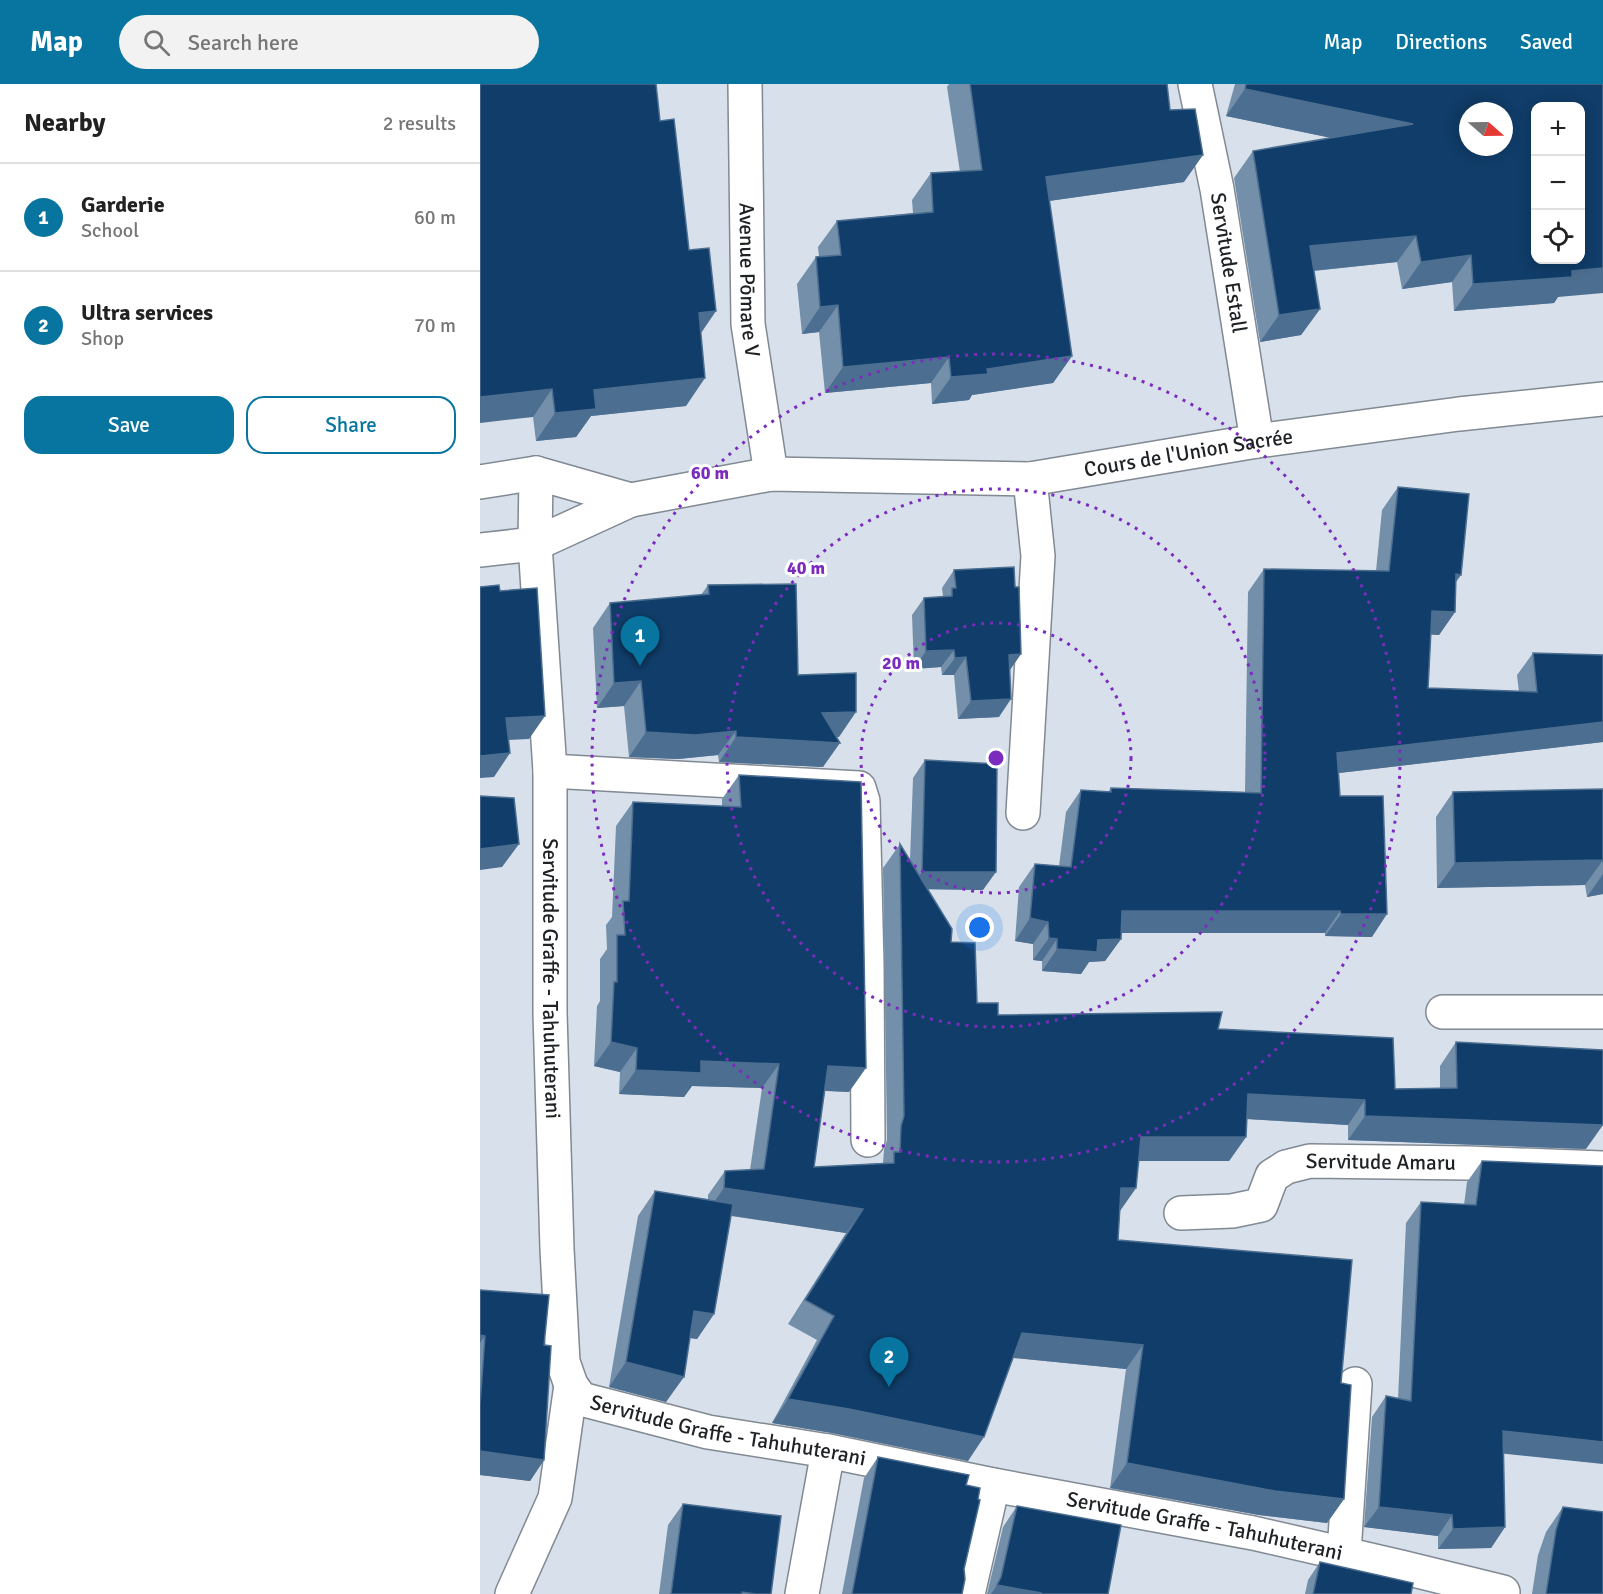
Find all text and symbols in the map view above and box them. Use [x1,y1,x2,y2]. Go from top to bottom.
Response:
search box [119,15,539,69]
text: Map [30,25,83,59]
icon: search [140,26,173,59]
text: Search here [188,29,299,56]
text: Map [1324,29,1362,55]
text: Directions [1395,29,1487,55]
text: Saved [1520,29,1573,55]
north arrow [1459,102,1513,156]
map controls [1531,102,1585,264]
button: + [1531,102,1585,156]
text: Nearby [24,107,105,139]
text: 2 results [383,111,456,136]
button: − [1531,156,1585,210]
text: Garderie [81,191,165,218]
street label: Servitude Estall [1205,191,1253,335]
street label: Avenue Pōmare V [733,203,766,359]
text: 1 [38,205,49,230]
text: 60 m [414,205,456,230]
button: locate [1531,210,1585,264]
text: School [81,218,139,243]
text: Ultra services [81,299,213,326]
text: 2 [38,313,49,338]
text: 70 m [414,313,456,338]
text: Shop [81,326,124,351]
button: Save [24,396,234,454]
button: Share [246,396,456,454]
street label: Cours de l'Union Sacrée [1082,423,1295,483]
text: 60 m [691,462,729,484]
text: 40 m [787,557,825,579]
pin: 1 [620,616,660,666]
text: 20 m [882,652,920,674]
centre of rings [986,748,1006,768]
street label: Servitude Graffe - Tahuhuterani [537,838,566,1119]
your location [965,913,994,942]
street label: Servitude Amaru [1306,1148,1456,1176]
pin: 2 [870,1338,908,1387]
street label: Servitude Graffe - Tahuhuterani [588,1389,868,1472]
street label: Servitude Graffe - Tahuhuterani [1064,1486,1345,1566]

